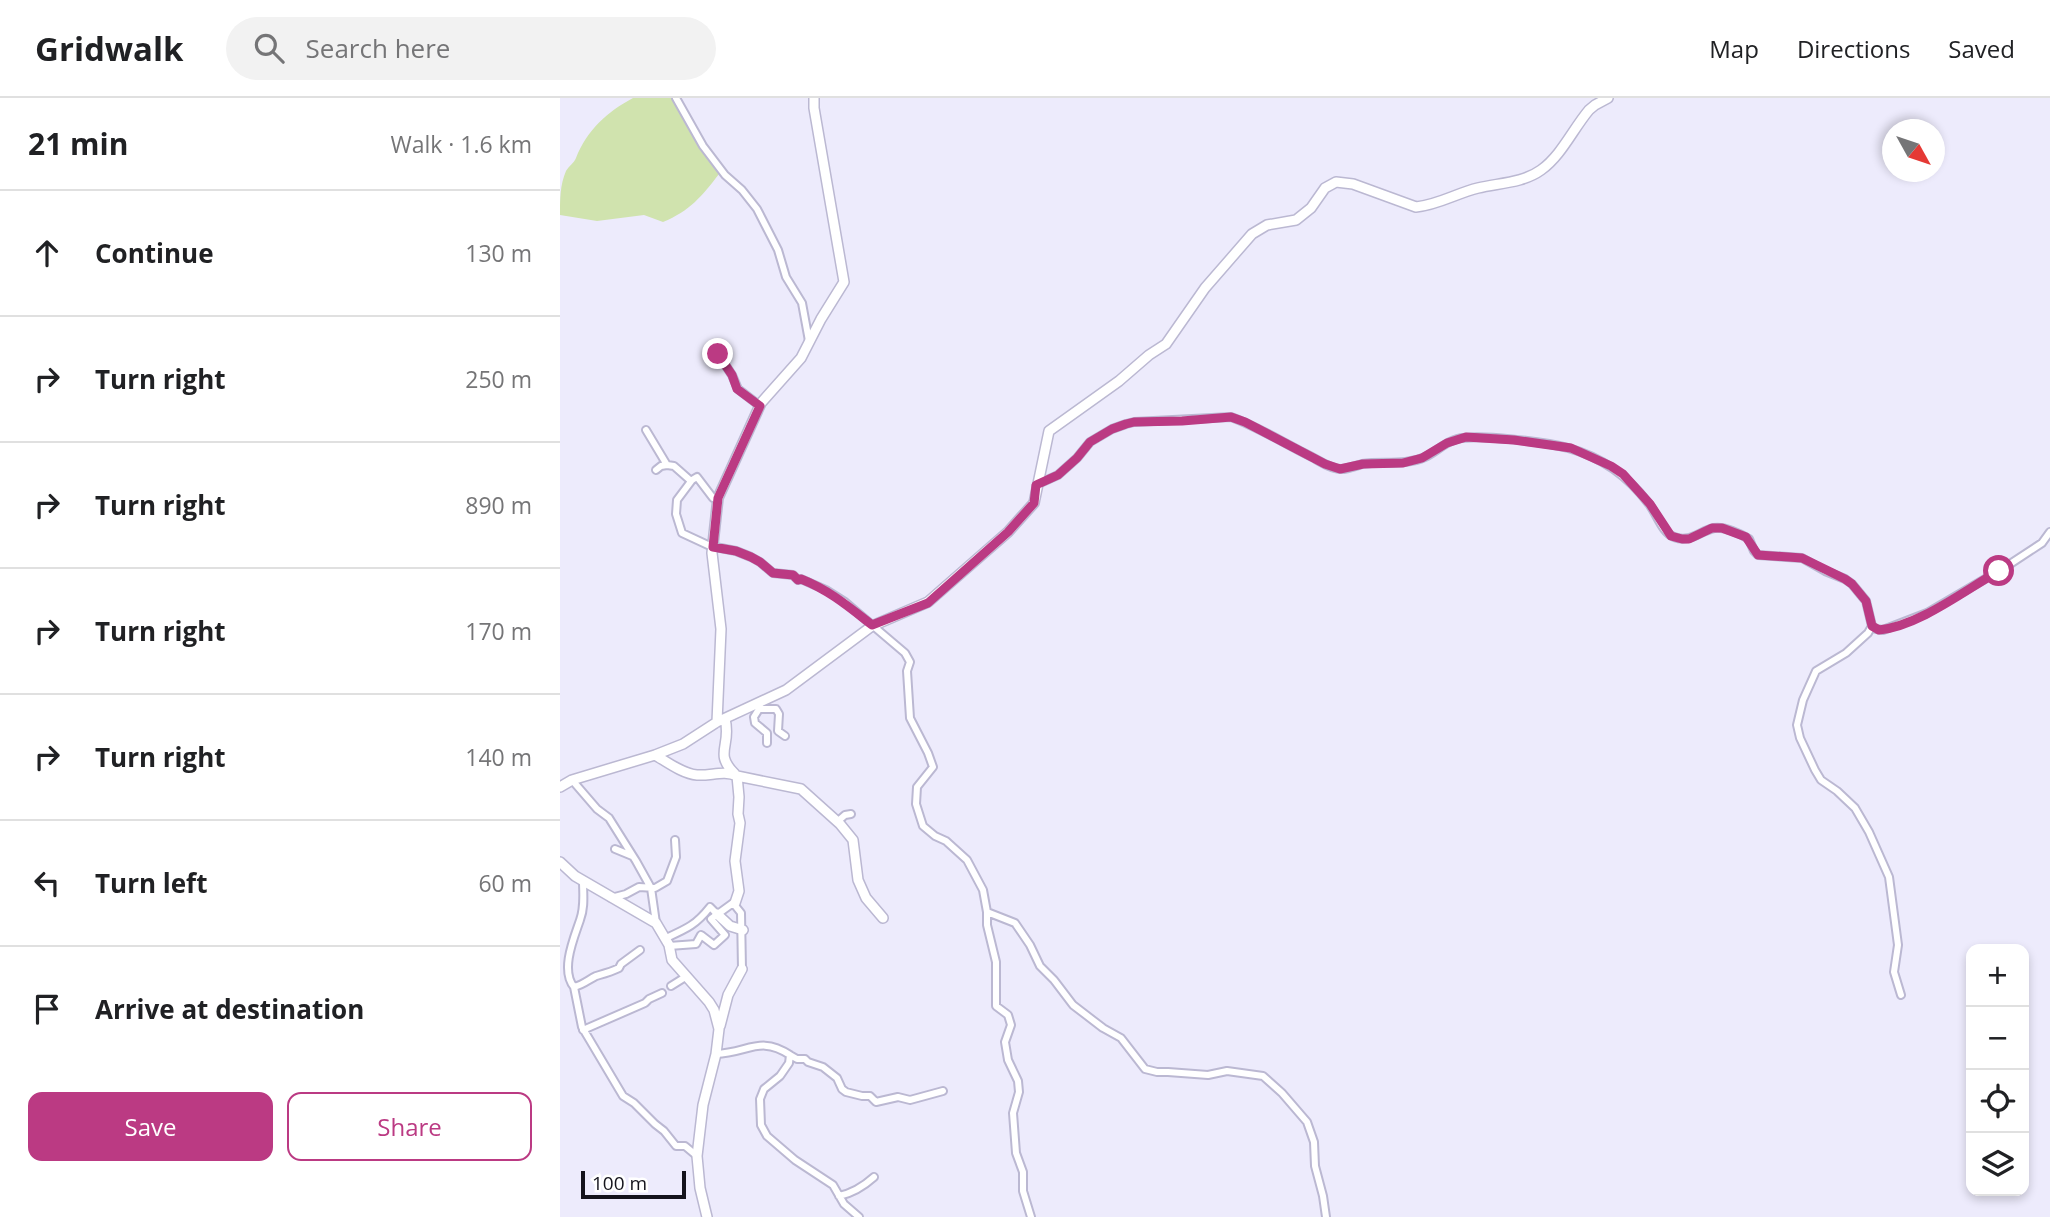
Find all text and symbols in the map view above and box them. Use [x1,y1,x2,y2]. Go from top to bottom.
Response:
search box [226,17,716,80]
text: Gridwalk [35,26,184,71]
icon: search [250,29,288,67]
text: Search here [306,30,450,66]
text: Map [1709,32,1759,65]
text: Directions [1797,32,1910,65]
text: Saved [1948,32,2015,65]
north arrow [1882,119,1945,182]
text: 21 min [28,123,128,164]
text: Walk · 1.6 km [390,128,532,160]
icon: ahead [28,234,66,272]
text: Continue [95,235,214,271]
text: 130 m [465,237,532,269]
route end [702,338,733,369]
icon: right [28,360,66,398]
text: Turn right [95,361,226,397]
text: 250 m [465,363,532,395]
icon: right [28,486,66,524]
text: Turn right [95,487,226,523]
text: 890 m [465,489,532,521]
route start [1983,555,2014,586]
icon: right [28,612,66,650]
text: Turn right [95,613,226,649]
text: 170 m [465,615,532,647]
icon: right [28,738,66,776]
text: Turn right [95,739,226,775]
text: 140 m [465,741,532,773]
icon: left [28,864,66,902]
text: Turn left [95,865,207,901]
text: 60 m [478,867,532,899]
map controls [1966,944,2029,1196]
button: + [1966,944,2029,1007]
icon: arrive [28,990,66,1028]
text: Arrive at destination [95,991,364,1027]
button: − [1966,1007,2029,1070]
button: locate [1966,1070,2029,1133]
button: Save [28,1092,273,1161]
button: Share [287,1092,532,1161]
button: layers [1966,1133,2029,1196]
scale bar [581,1168,686,1200]
text: 100 m [592,1170,647,1196]

